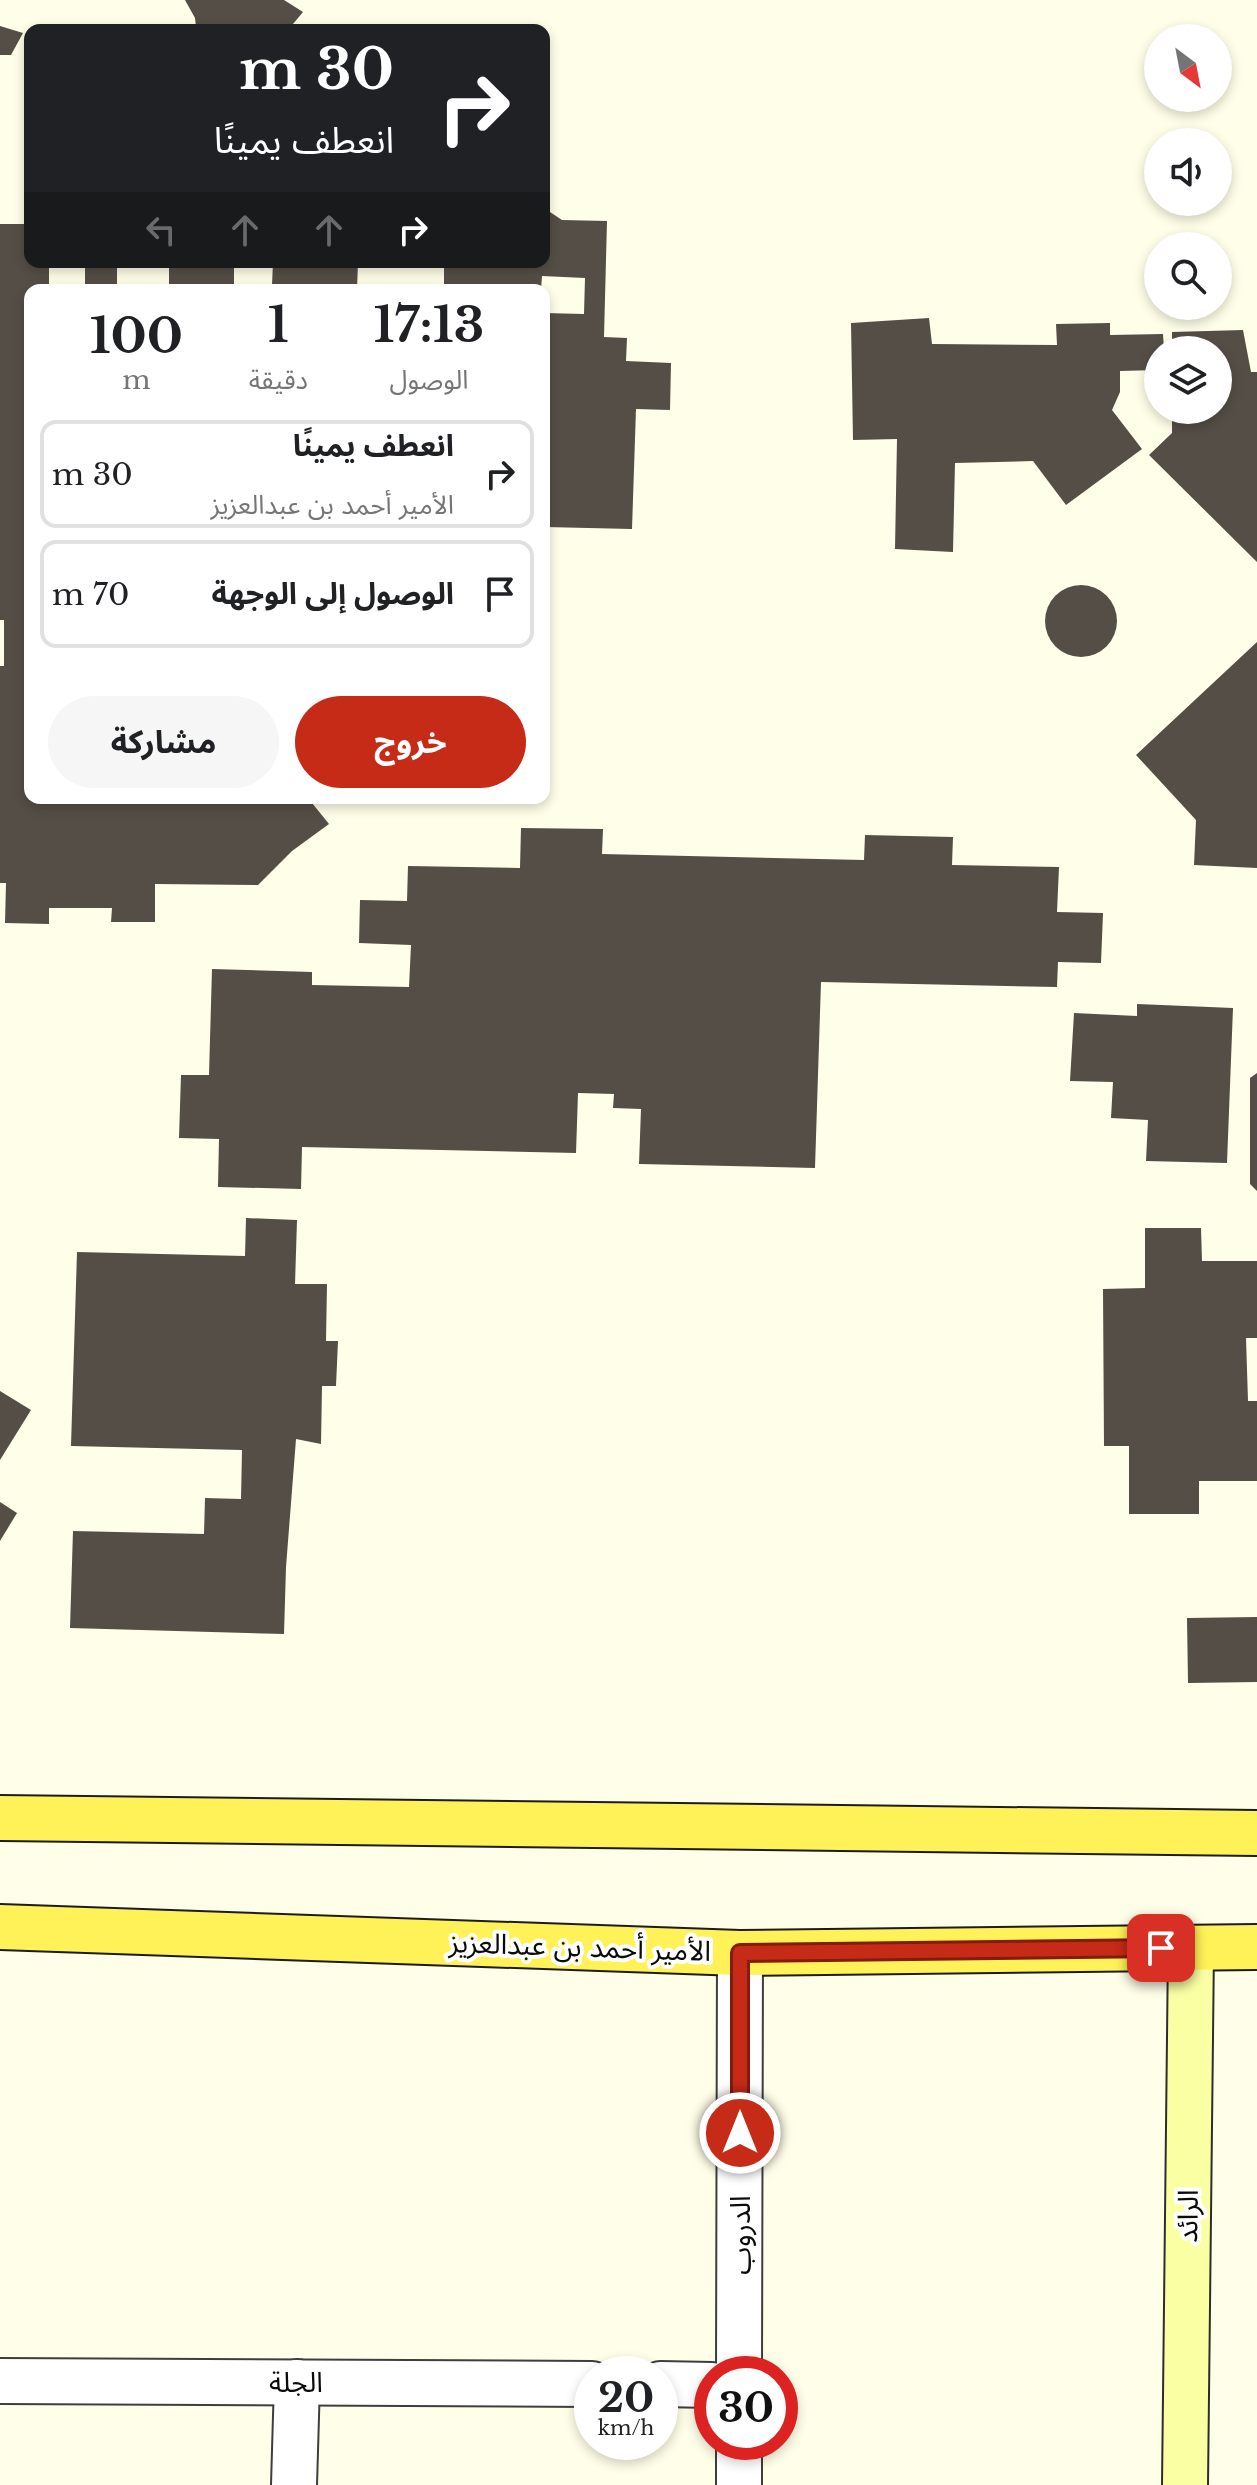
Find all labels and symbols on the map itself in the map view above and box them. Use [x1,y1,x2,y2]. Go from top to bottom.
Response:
north arrow [1144,24,1232,112]
pin [1127,1914,1195,1982]
street label: الأمير أحمد بن عبدالعزيز [447,1924,712,1969]
position arrow [698,2091,782,2175]
street label: الرائد [1170,2189,1206,2243]
street label: الدروب [723,2195,758,2275]
speed limit sign: 30 [694,2356,798,2460]
street label: الجلة [269,2365,323,2400]

